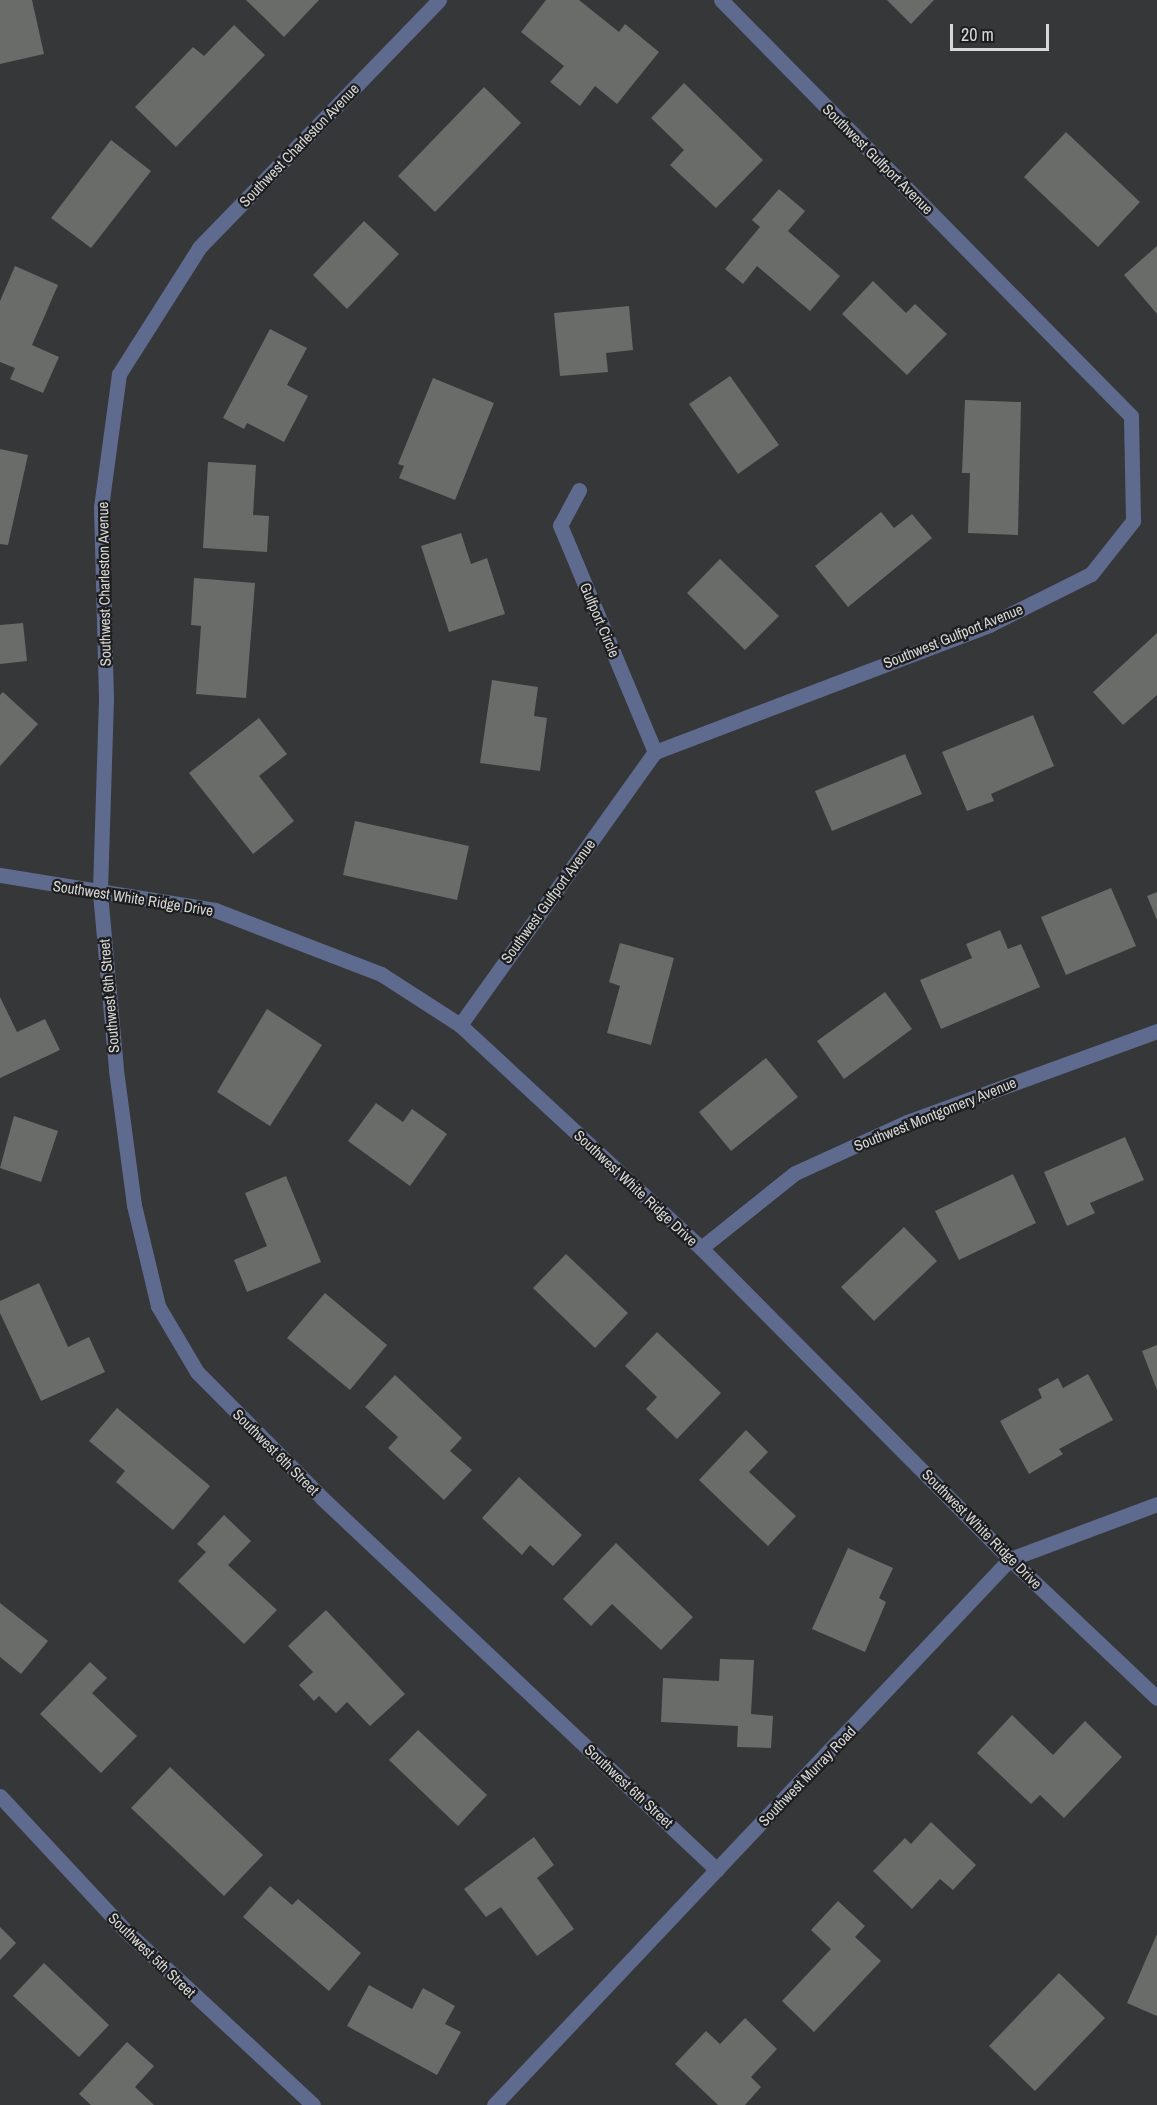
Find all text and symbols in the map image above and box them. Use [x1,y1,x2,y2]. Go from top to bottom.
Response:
scale bar [953,12,1052,50]
text: 20 m [961,22,994,47]
street label: Southwest Charleston Avenue [235,79,363,211]
street label: Southwest Gulfport Avenue [819,100,937,218]
street label: Southwest Charleston Avenue [94,501,114,667]
street label: Gulfport Circle [576,580,624,660]
street label: Southwest Gulfport Avenue [880,600,1026,672]
street label: Southwest Gulfport Avenue [497,835,599,967]
street label: Southwest White Ridge Drive [52,876,214,920]
street label: Southwest 6th Street [95,938,123,1054]
street label: Southwest Montgomery Avenue [851,1073,1019,1155]
street label: Southwest White Ridge Drive [571,1126,701,1250]
street label: Southwest 6th Street [229,1405,323,1499]
street label: Southwest White Ridge Drive [918,1465,1046,1593]
street label: Southwest Murray Road [755,1722,859,1830]
street label: Southwest 6th Street [581,1740,677,1832]
street label: Southwest 5th Street [105,1909,199,2001]

